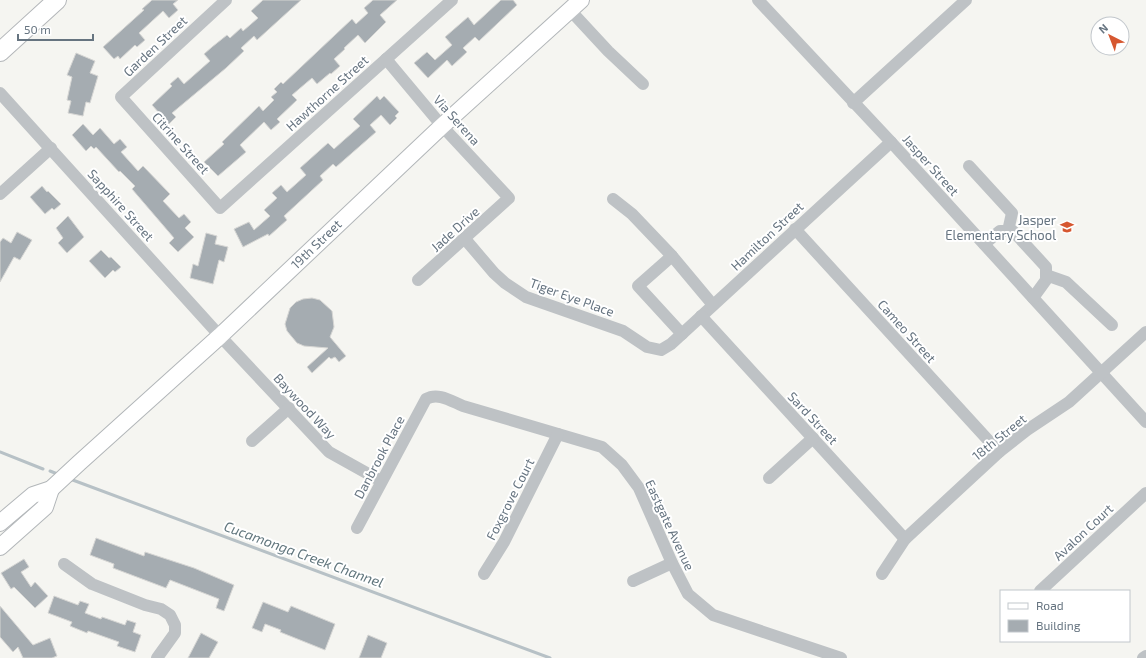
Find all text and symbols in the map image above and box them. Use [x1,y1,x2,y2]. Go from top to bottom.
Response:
street label: Garden Street [120,12,190,80]
scale bar [18,16,93,42]
north arrow [1090,16,1130,56]
text: N [1096,21,1110,36]
text: 50 m [24,22,51,36]
street label: Hawthorne Street [283,52,371,134]
street label: Via Serena [430,92,484,148]
street label: Citrine Street [149,109,213,177]
street label: Jasper Street [899,131,963,199]
street label: Sapphire Street [84,166,158,244]
street label: Hamilton Street [727,198,807,274]
street label: Jade Drive [427,203,483,255]
place label: Jasper Elementary School [945,212,1056,243]
street label: 19th Street [287,216,345,272]
school or university icon: Jasper Elementary School [1059,219,1075,235]
street label: Tiger Eye Place [528,274,616,320]
street label: Cameo Street [875,296,940,366]
street label: Baywood Way [271,370,340,442]
street label: Sard Street [785,388,841,448]
street label: 18th Street [969,410,1029,464]
street label: Danbrook Place [350,413,408,501]
street label: Foxgrove Court [483,455,537,543]
street label: Eastgate Avenue [642,477,698,573]
street label: Avalon Court [1050,500,1116,564]
water label: Cucamonga Creek Channel [222,517,386,591]
legend [1000,590,1130,642]
text: Road [1036,598,1064,612]
text: Building [1036,618,1081,632]

